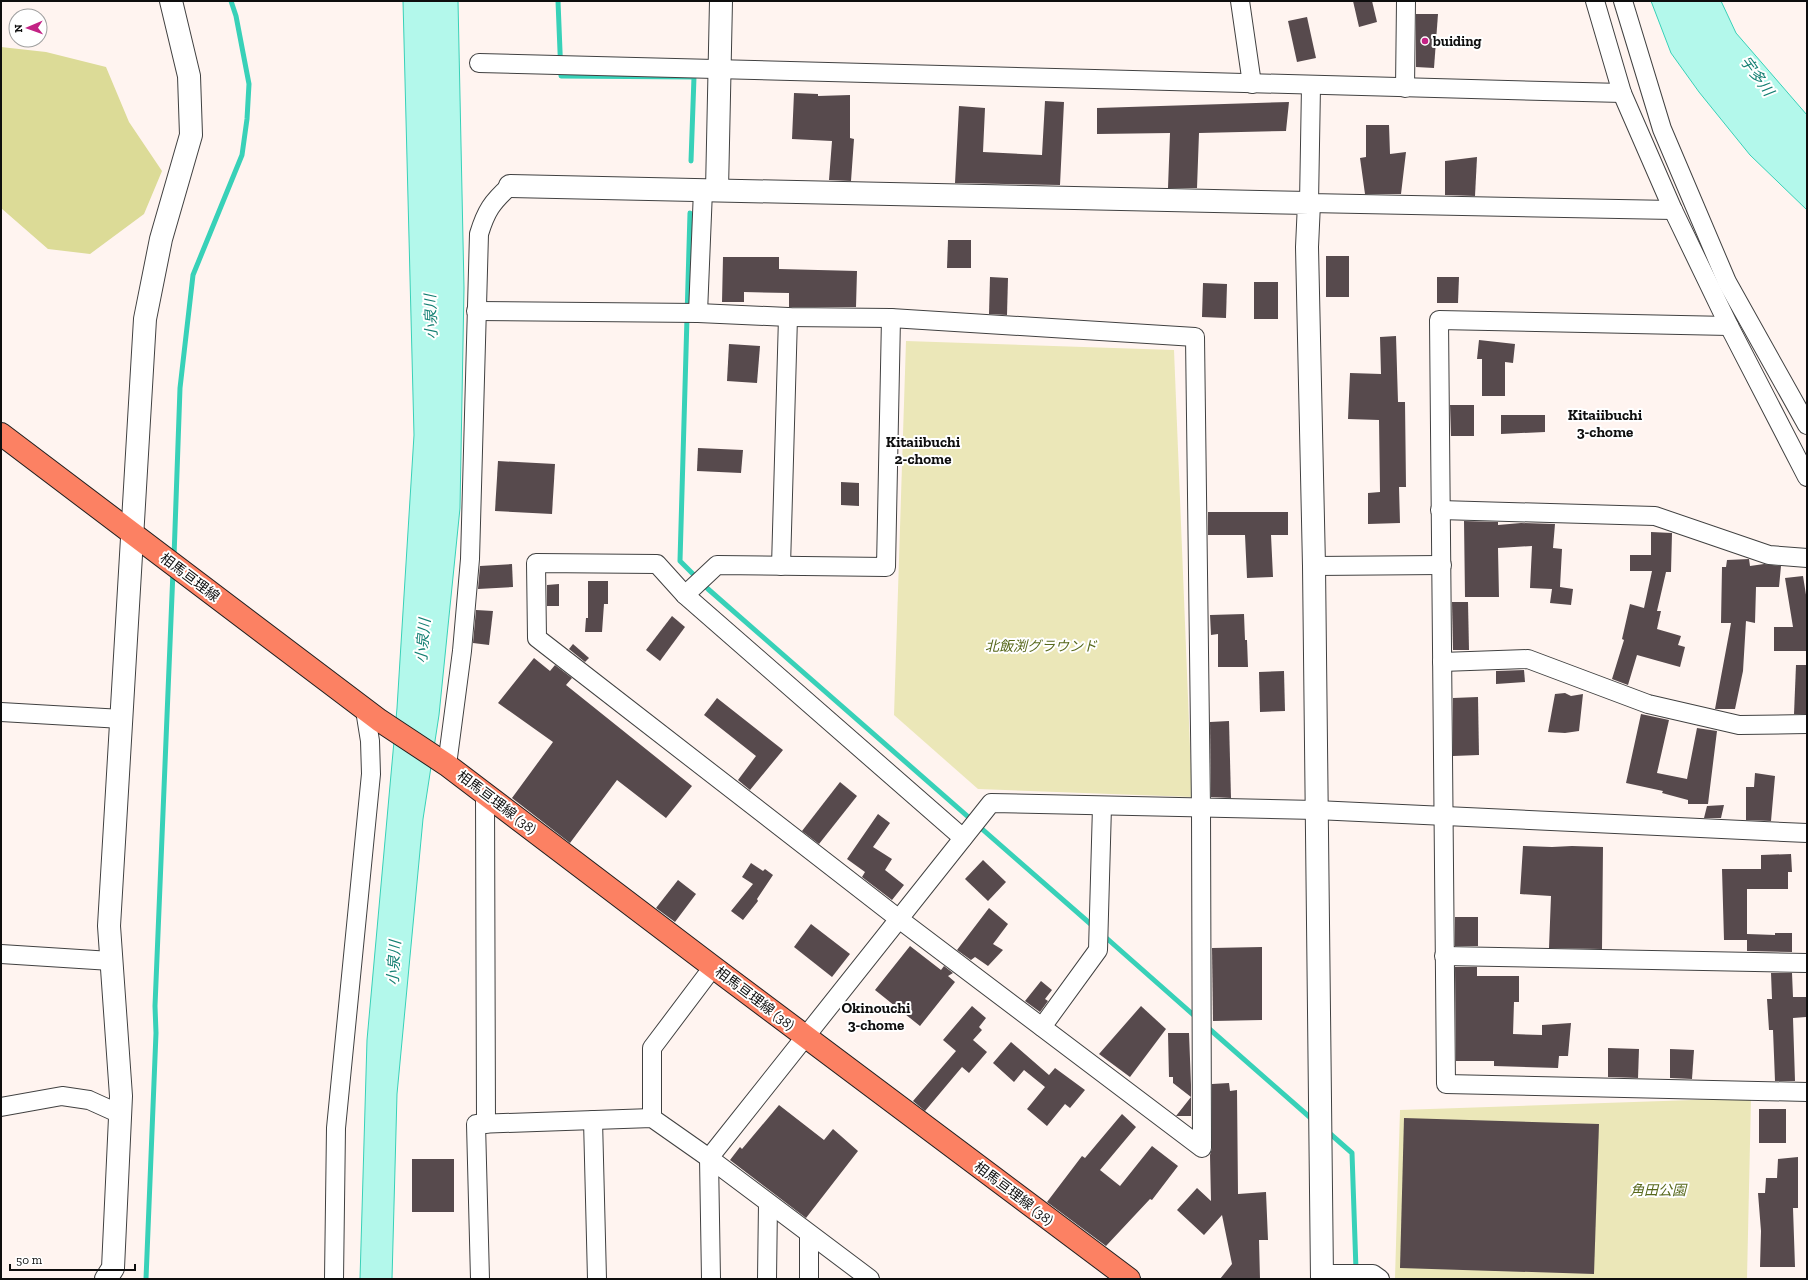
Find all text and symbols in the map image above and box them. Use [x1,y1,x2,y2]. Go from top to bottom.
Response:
north arrow [8,8,48,48]
text: N [12,23,25,33]
place label: buiding [1432,33,1482,50]
marker: buiding [1420,36,1430,46]
water label: 宇多川 [1736,53,1779,101]
water label: 小泉川 [421,292,441,340]
district label: Kitaiibuchi 3-chome [1568,406,1643,441]
district label: Kitaiibuchi 2-chome [886,433,961,468]
street label: 相馬亘理線 [157,550,223,605]
water label: 小泉川 [412,616,434,664]
park label: 北飯渕グラウンド [985,638,1098,655]
street label: 相馬亘理線 (38) [454,767,540,838]
water label: 小泉川 [384,938,404,986]
street label: 相馬亘理線 (38) [712,963,798,1034]
district label: Okinouchi 3-chome [841,999,911,1034]
street label: 相馬亘理線 (38) [971,1158,1057,1229]
park label: 角田公園 [1630,1182,1688,1199]
scale bar [10,1246,135,1272]
text: 50 m [16,1253,43,1267]

